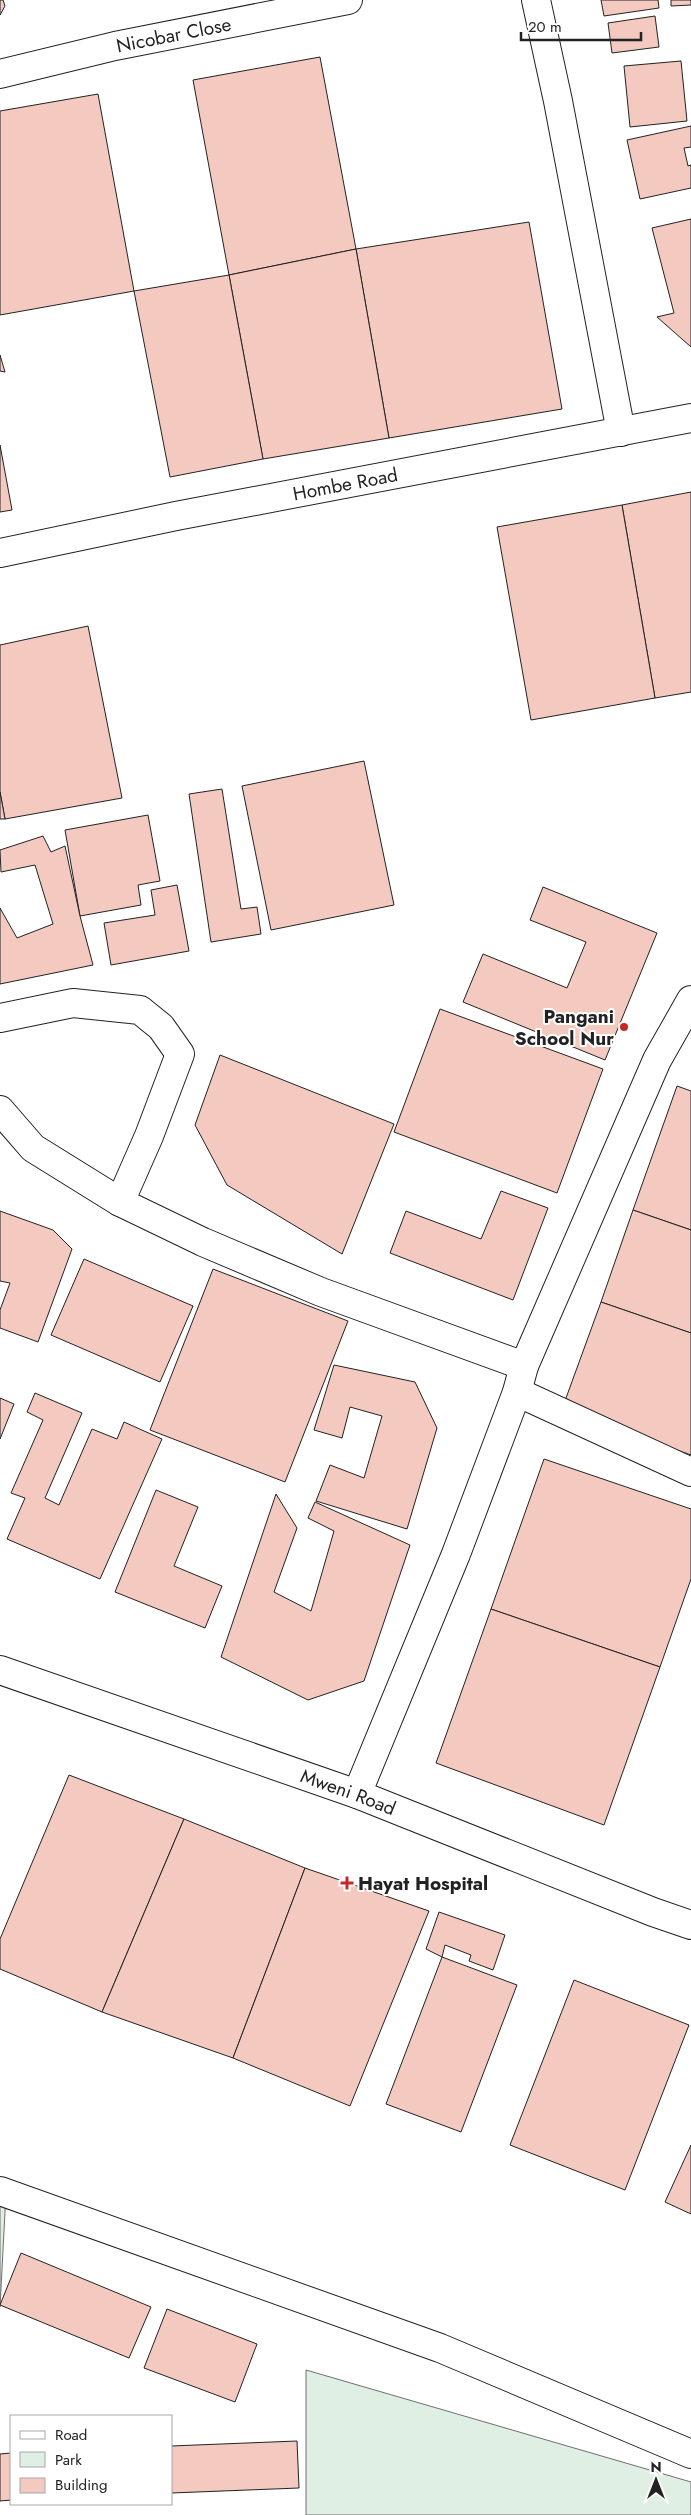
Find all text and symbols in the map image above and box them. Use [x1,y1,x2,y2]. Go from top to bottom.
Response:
street label: Nicobar Close [114,10,234,59]
scale bar [521,10,641,42]
text: 20 m [528,16,562,38]
street label: Hombe Road [290,461,400,507]
place label: Pangani School Nur [515,1003,614,1052]
marker: Pangani School Nur [618,1021,630,1033]
street label: Mweni Road [297,1762,400,1822]
place label: Hayat Hospital [358,1870,488,1897]
marker: Hayat Hospital [340,1876,354,1890]
legend [10,2415,172,2505]
text: Road [55,2424,87,2446]
text: Park [55,2449,82,2471]
north arrow [631,2455,681,2505]
text: N [650,2457,662,2477]
text: Building [55,2474,107,2496]

